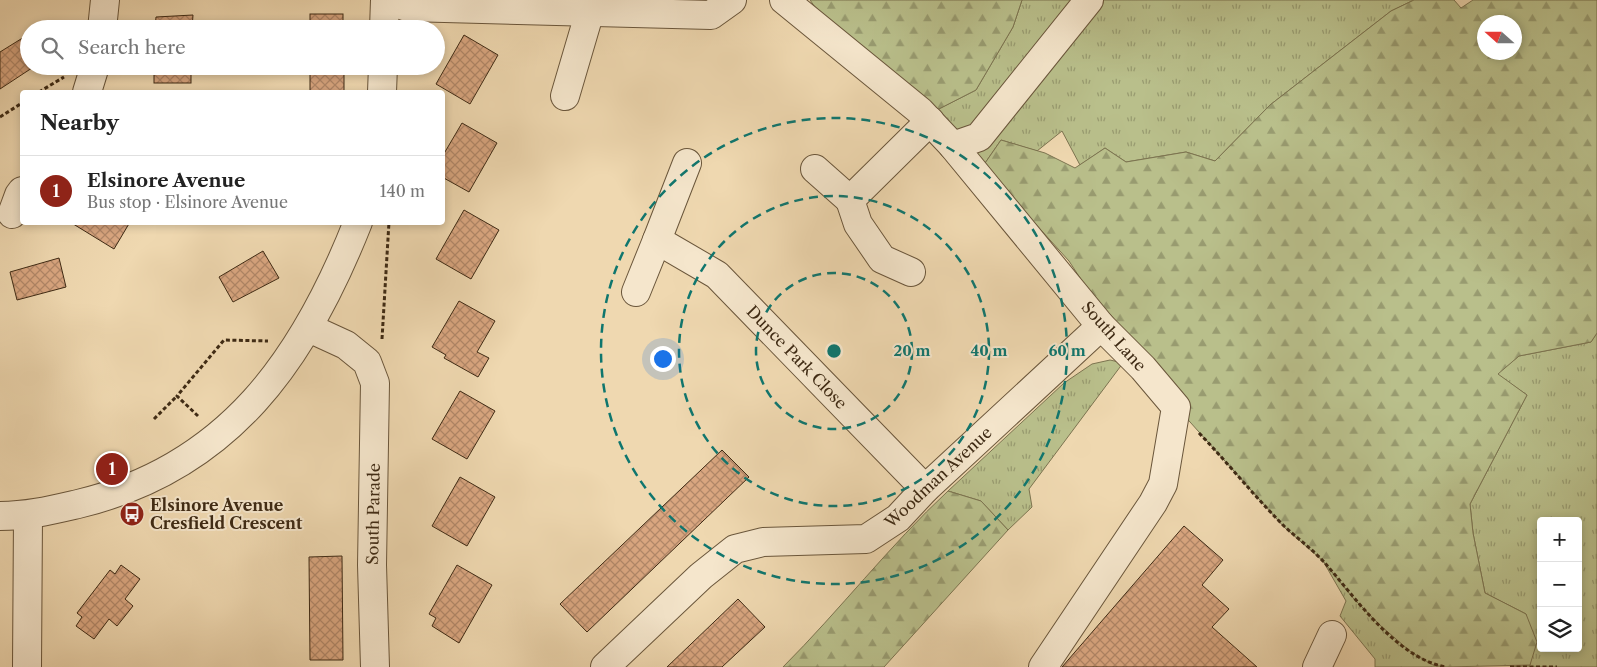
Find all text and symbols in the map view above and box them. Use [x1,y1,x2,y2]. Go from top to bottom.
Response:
north arrow [1477,15,1522,60]
search box [20,20,445,75]
icon: search [38,34,66,62]
text: Search here [78,36,186,59]
text: Nearby [40,110,119,135]
text: Elsinore Avenue [87,169,245,192]
text: 1 [52,181,60,201]
text: 140 m [380,181,425,201]
text: Bus stop · Elsinore Avenue [87,192,288,212]
street label: South Lane [1077,297,1151,375]
street label: Dunce Park Close [743,301,851,413]
text: 20 m [893,341,931,360]
text: 40 m [970,341,1008,360]
text: 60 m [1048,341,1086,360]
centre of rings [825,342,843,360]
your location [650,346,676,372]
street label: Woodman Avenue [879,422,996,533]
pin: 1 [96,450,128,488]
street label: South Parade [362,463,384,565]
place label: Elsinore Avenue Cresfield Crescent [150,495,303,533]
bus stop icon: Elsinore Avenue Cresfield Crescent [119,501,145,527]
map controls [1537,517,1582,652]
button: + [1537,517,1582,562]
button: − [1537,562,1582,607]
button: layers [1537,607,1582,652]

